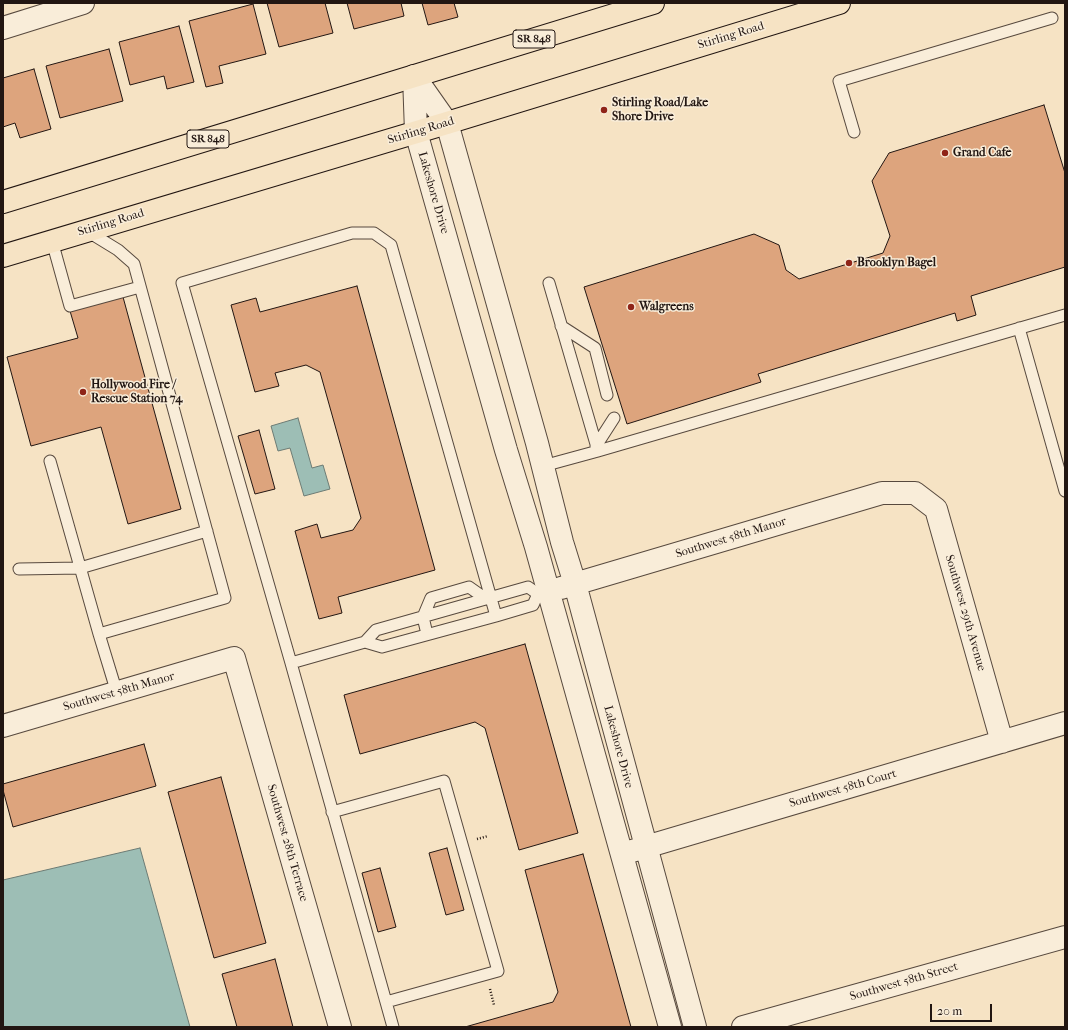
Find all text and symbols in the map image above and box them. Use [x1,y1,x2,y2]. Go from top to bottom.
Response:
street label: Stirling Road [696,19,766,53]
road number: SR 848 [513,30,555,48]
place label: Stirling Road/Lake Shore Drive [612,96,708,124]
marker: Stirling Road/Lake Shore Drive [599,105,609,115]
street label: Stirling Road [386,114,456,148]
road number: SR 848 [187,130,229,148]
place label: Grand Cafe [953,146,1012,160]
marker: Grand Cafe [940,148,950,158]
street label: Lakeshore Drive [414,150,452,236]
street label: Stirling Road [76,206,146,240]
place label: Brooklyn Bagel [857,256,936,270]
marker: Brooklyn Bagel [844,258,854,268]
place label: Walgreens [639,300,694,314]
marker: Walgreens [626,302,636,312]
place label: Hollywood Fire / Rescue Station 74 [91,378,182,406]
marker: Hollywood Fire / Rescue Station 74 [78,387,88,397]
street label: Southwest 58th Manor [674,514,788,562]
street label: Southwest 29th Avenue [941,553,989,673]
street label: Southwest 58th Manor [62,669,176,715]
street label: Lakeshore Drive [600,704,636,790]
street label: Southwest 58th Court [788,767,898,811]
street label: Southwest 28th Terrace [263,783,311,903]
street label: Southwest 58th Street [848,960,960,1004]
scale bar [932,996,994,1022]
text: 20 m [937,1004,962,1018]

